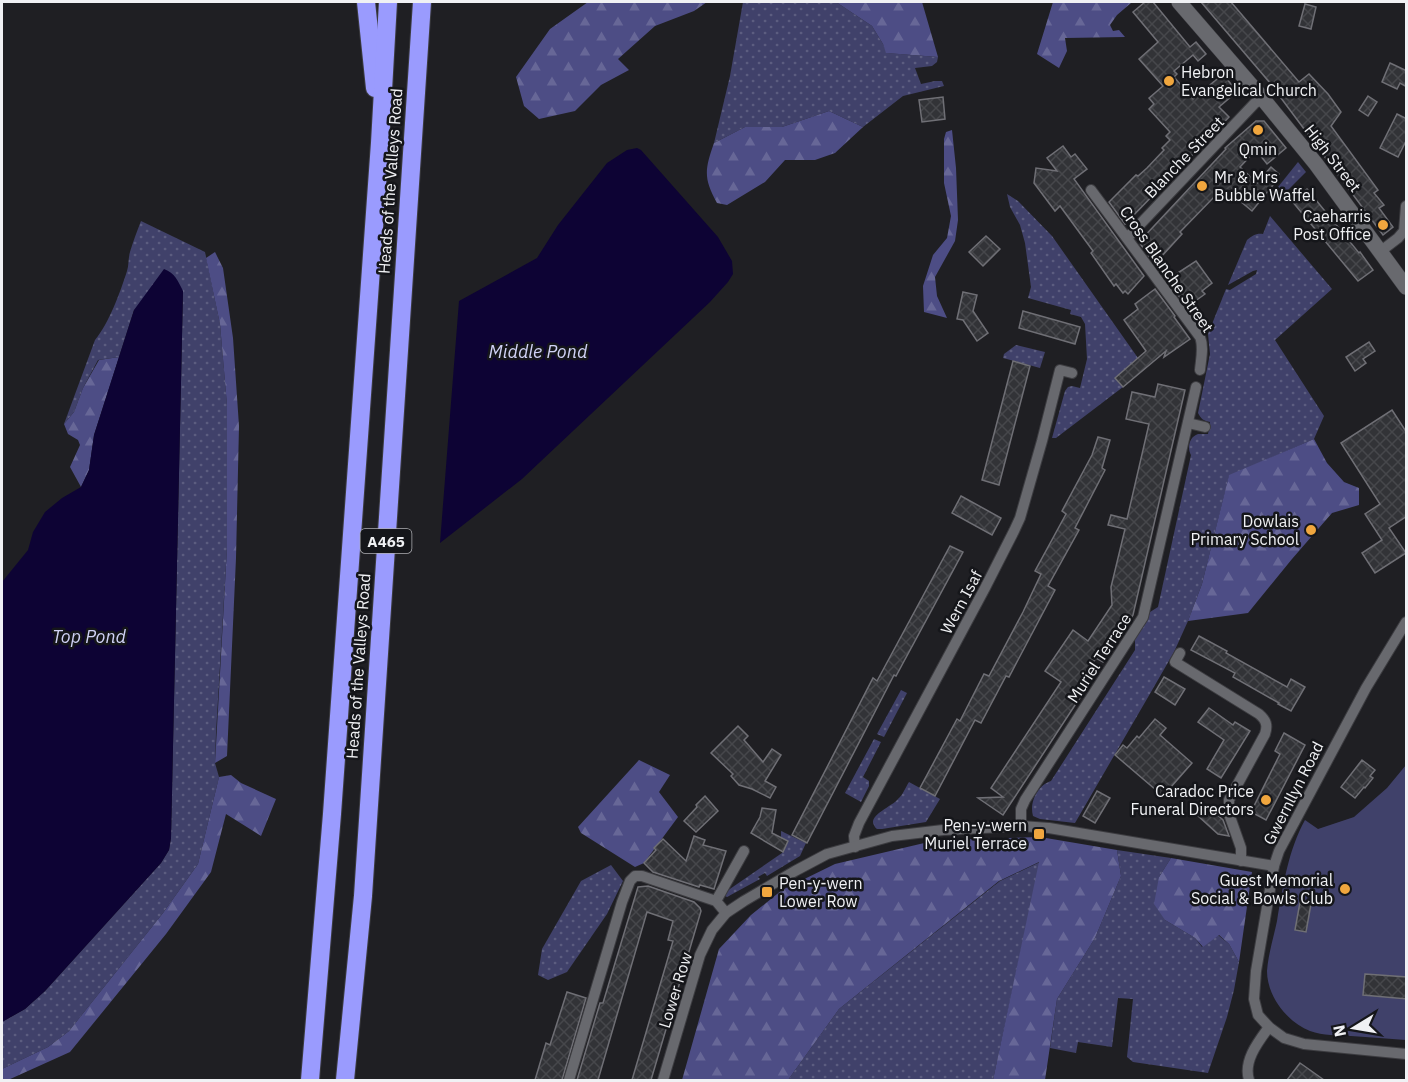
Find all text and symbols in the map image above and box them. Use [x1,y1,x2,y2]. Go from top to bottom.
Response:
place label: Hebron Evangelical Church [1181,62,1317,100]
marker: Hebron Evangelical Church [1162,74,1176,88]
street label: Heads of the Valleys Road [374,88,406,274]
street label: Blanche Street [1140,112,1228,202]
street label: High Street [1300,120,1366,196]
marker: Qmin [1251,123,1265,137]
place label: Qmin [1239,139,1277,159]
place label: Mr & Mrs Bubble Waffel [1214,167,1315,205]
marker: Mr & Mrs Bubble Waffel [1195,179,1209,193]
street label: Cross Blanche Street [1116,202,1218,336]
place label: Caeharris Post Office [1293,206,1371,244]
marker: Caeharris Post Office [1376,218,1390,232]
water label: Middle Pond [489,340,588,363]
place label: Dowlais Primary School [1191,511,1299,549]
marker: Dowlais Primary School [1304,523,1318,537]
road number: A465 [360,529,412,553]
street label: Wern Isaf [936,567,986,637]
street label: Heads of the Valleys Road [342,573,374,759]
street label: Muriel Terrace [1063,609,1135,707]
water label: Top Pond [52,625,127,648]
street label: Gwernllyn Road [1258,738,1328,848]
place label: Caradoc Price Funeral Directors [1130,781,1254,819]
marker: Caradoc Price Funeral Directors [1259,793,1273,807]
place label: Pen-y-wern Muriel Terrace [924,815,1027,853]
marker: Pen-y-wern Muriel Terrace [1032,827,1046,841]
place label: Guest Memorial Social & Bowls Club [1191,870,1333,908]
place label: Pen-y-wern Lower Row [779,873,863,911]
marker: Guest Memorial Social & Bowls Club [1338,882,1352,896]
marker: Pen-y-wern Lower Row [760,885,774,899]
street label: Lower Row [654,950,696,1030]
north arrow [1324,998,1384,1058]
text: N [1328,1023,1350,1038]

